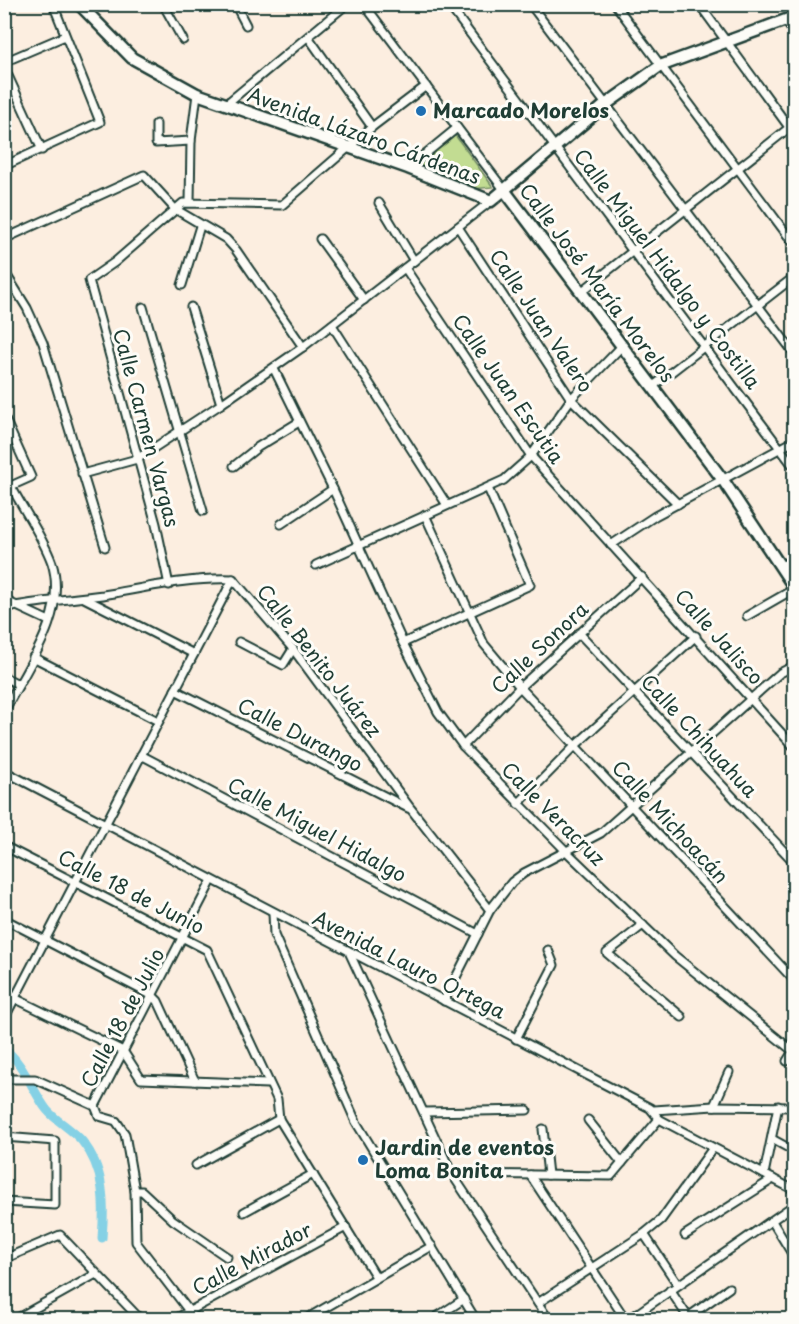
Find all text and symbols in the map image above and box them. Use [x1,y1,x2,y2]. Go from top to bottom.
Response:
street label: Avenida Lázaro Cárdenas [244,79,485,191]
place label: Marcado Morelos [433,95,609,125]
marker: Marcado Morelos [414,104,428,118]
street label: Calle Miguel Hidalgo y Costilla [567,142,769,395]
street label: Calle José María Morelos [513,176,683,388]
street label: Calle Juan Valero [483,243,601,398]
street label: Calle Juan Escutia [446,307,572,470]
street label: Calle Carmen Vargas [106,325,188,530]
street label: Calle Benito Juárez [250,577,389,743]
street label: Calle Jalisco [668,582,771,691]
street label: Calle Sonora [484,594,595,700]
street label: Calle Chihuahua [634,667,765,804]
street label: Calle Durango [233,690,368,779]
street label: Calle Michoacán [605,753,736,890]
street label: Calle Veracruz [495,755,612,872]
street label: Calle Miguel Hidalgo [223,769,412,889]
street label: Calle 18 de Junio [53,841,210,941]
street label: Avenida Lauro Ortega [308,902,511,1026]
street label: Calle 18 de Julio [73,943,172,1093]
place label: Jardin de eventos Loma Bonita [375,1132,554,1185]
marker: Jardin de eventos Loma Bonita [356,1153,370,1167]
street label: Calle Mirador [186,1214,317,1302]

